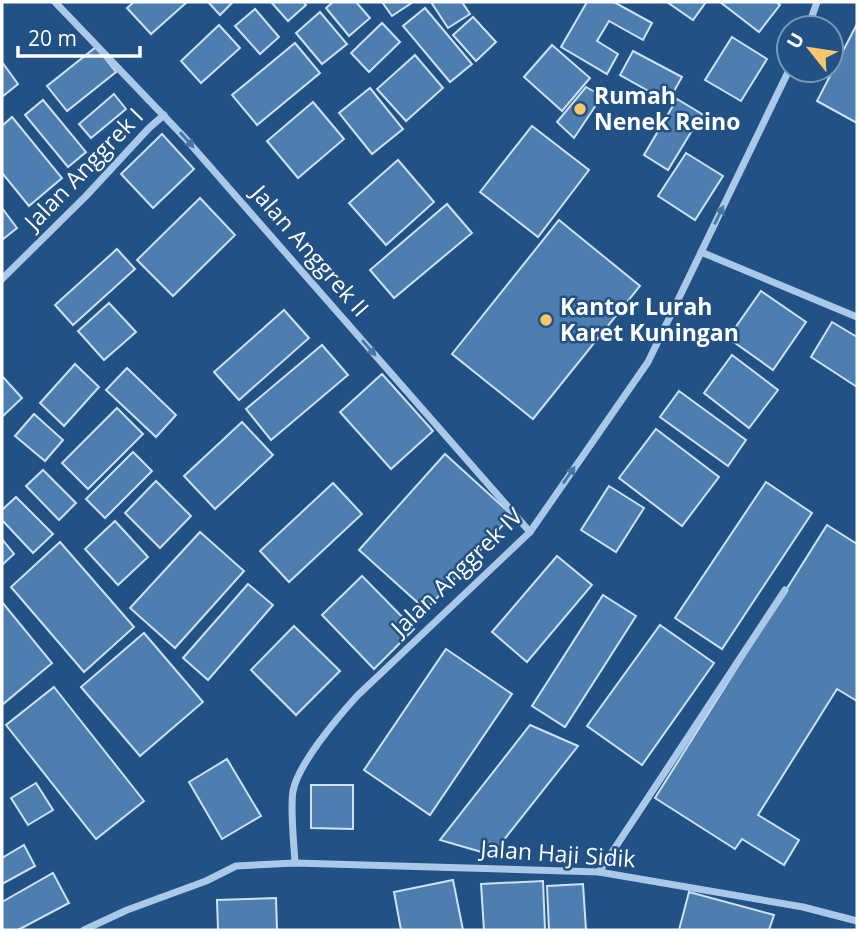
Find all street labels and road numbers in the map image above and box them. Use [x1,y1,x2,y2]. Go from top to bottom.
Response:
street label: Jalan Anggrek I [15,100,150,238]
street label: Jalan Anggrek II [243,176,377,323]
street label: Jalan Anggrek IV [382,500,529,644]
street label: Jalan Haji Sidik [477,831,637,874]

